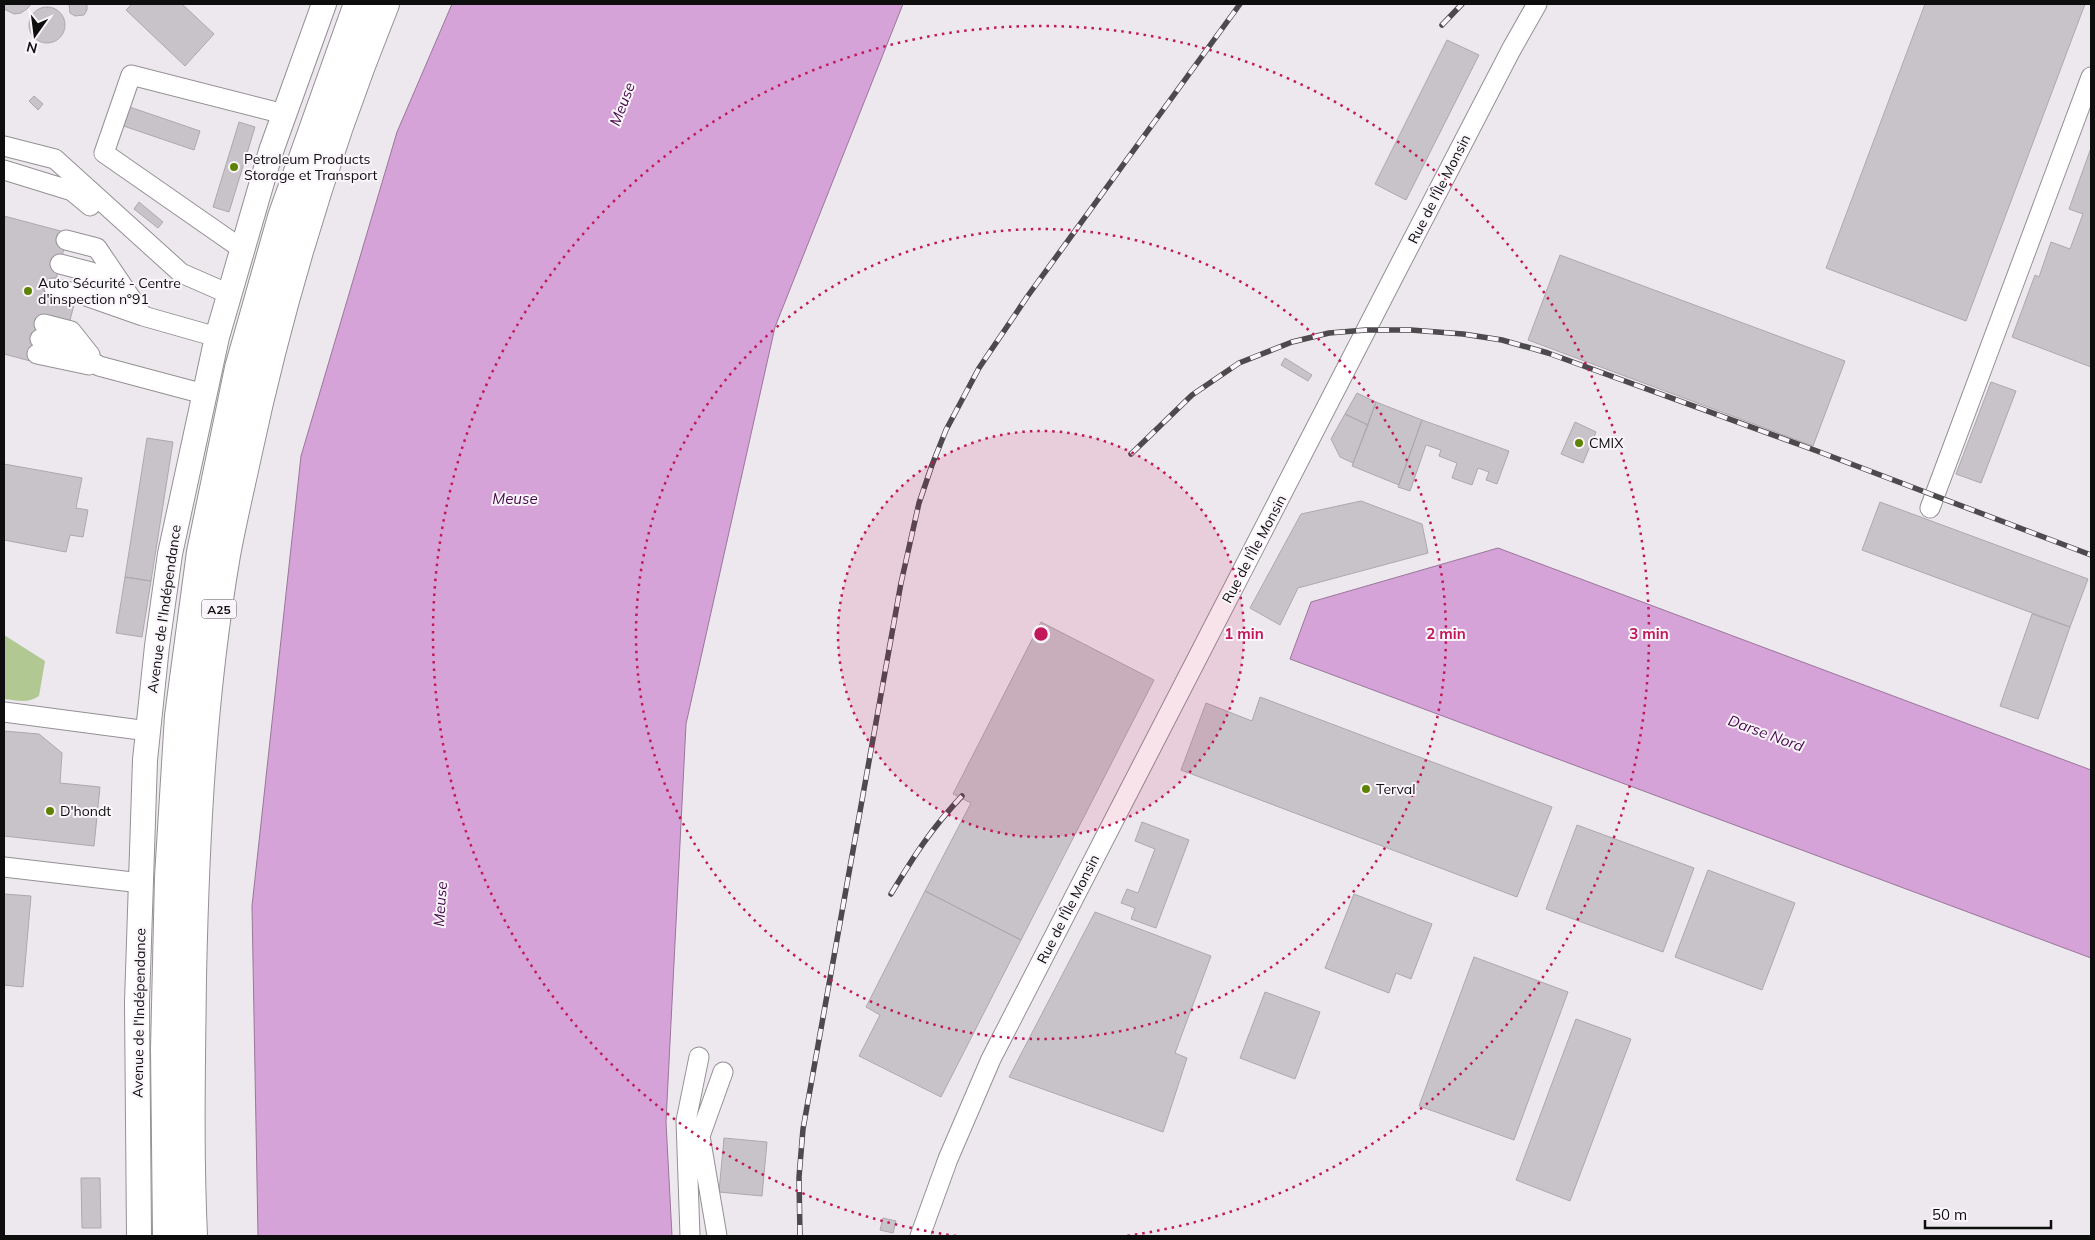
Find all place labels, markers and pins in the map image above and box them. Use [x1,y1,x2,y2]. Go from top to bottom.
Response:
place label: Petroleum Products Storage et Transport [244,150,378,184]
marker: Petroleum Products Storage et Transport [228,161,240,173]
place label: Auto Sécurité - Centre d'inspection n°91 [38,274,181,308]
marker: Auto Sécurité - Centre d'inspection n°91 [22,285,34,297]
place label: CMIX [1589,434,1623,452]
marker: CMIX [1573,437,1585,449]
centre of rings [1032,625,1050,643]
place label: Terval [1376,780,1416,798]
marker: Terval [1360,783,1372,795]
place label: D'hondt [60,802,111,820]
marker: D'hondt [44,805,56,817]

